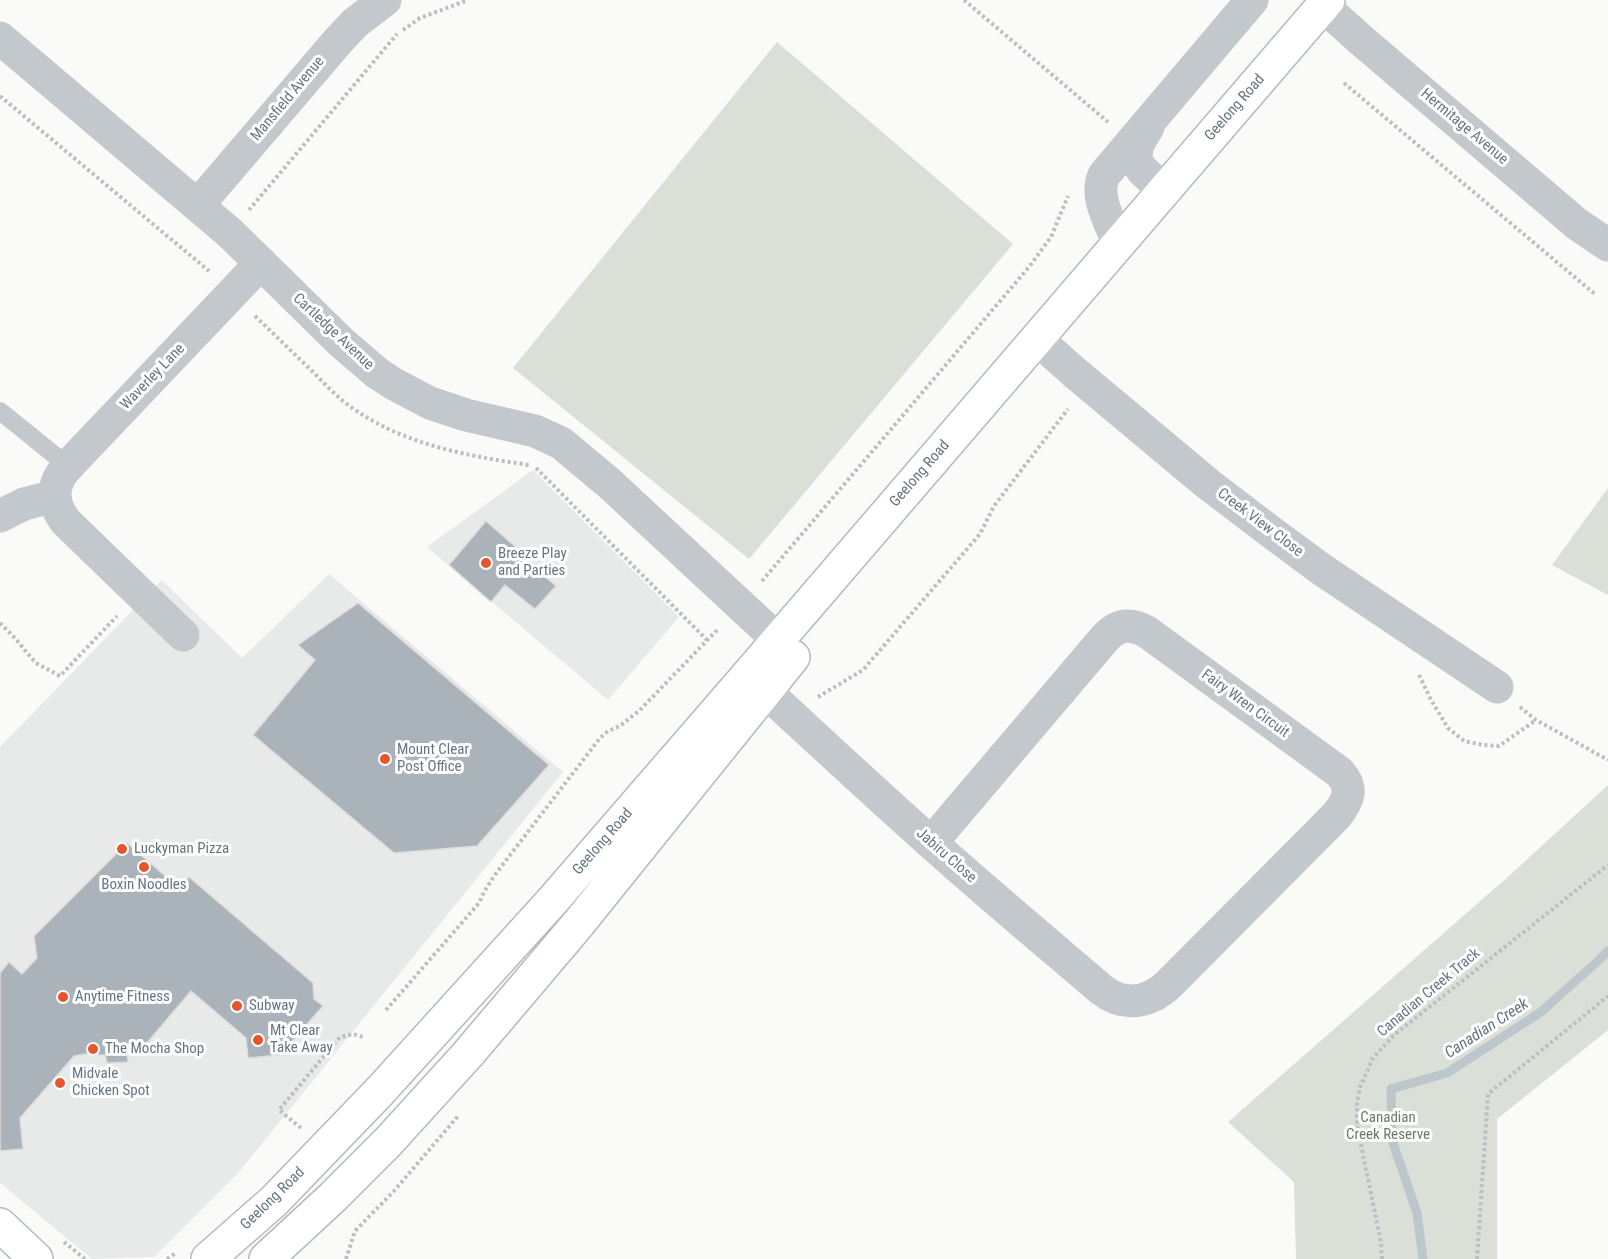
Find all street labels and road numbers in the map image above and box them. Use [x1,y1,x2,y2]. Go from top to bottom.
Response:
street label: Mansfield Avenue [248,53,328,145]
street label: Geelong Road [1201,71,1269,145]
street label: Hermitage Avenue [1417,85,1511,169]
street label: Cartledge Avenue [289,290,377,374]
street label: Waverley Lane [117,340,189,414]
street label: Geelong Road [886,437,954,511]
street label: Creek View Close [1214,485,1306,561]
street label: Fairy Wren Circuit [1198,666,1292,742]
street label: Geelong Road [569,805,637,879]
street label: Jabiru Close [912,825,980,887]
street label: Canadian Creek Track [1374,945,1484,1041]
street label: Geelong Road [237,1164,309,1234]

